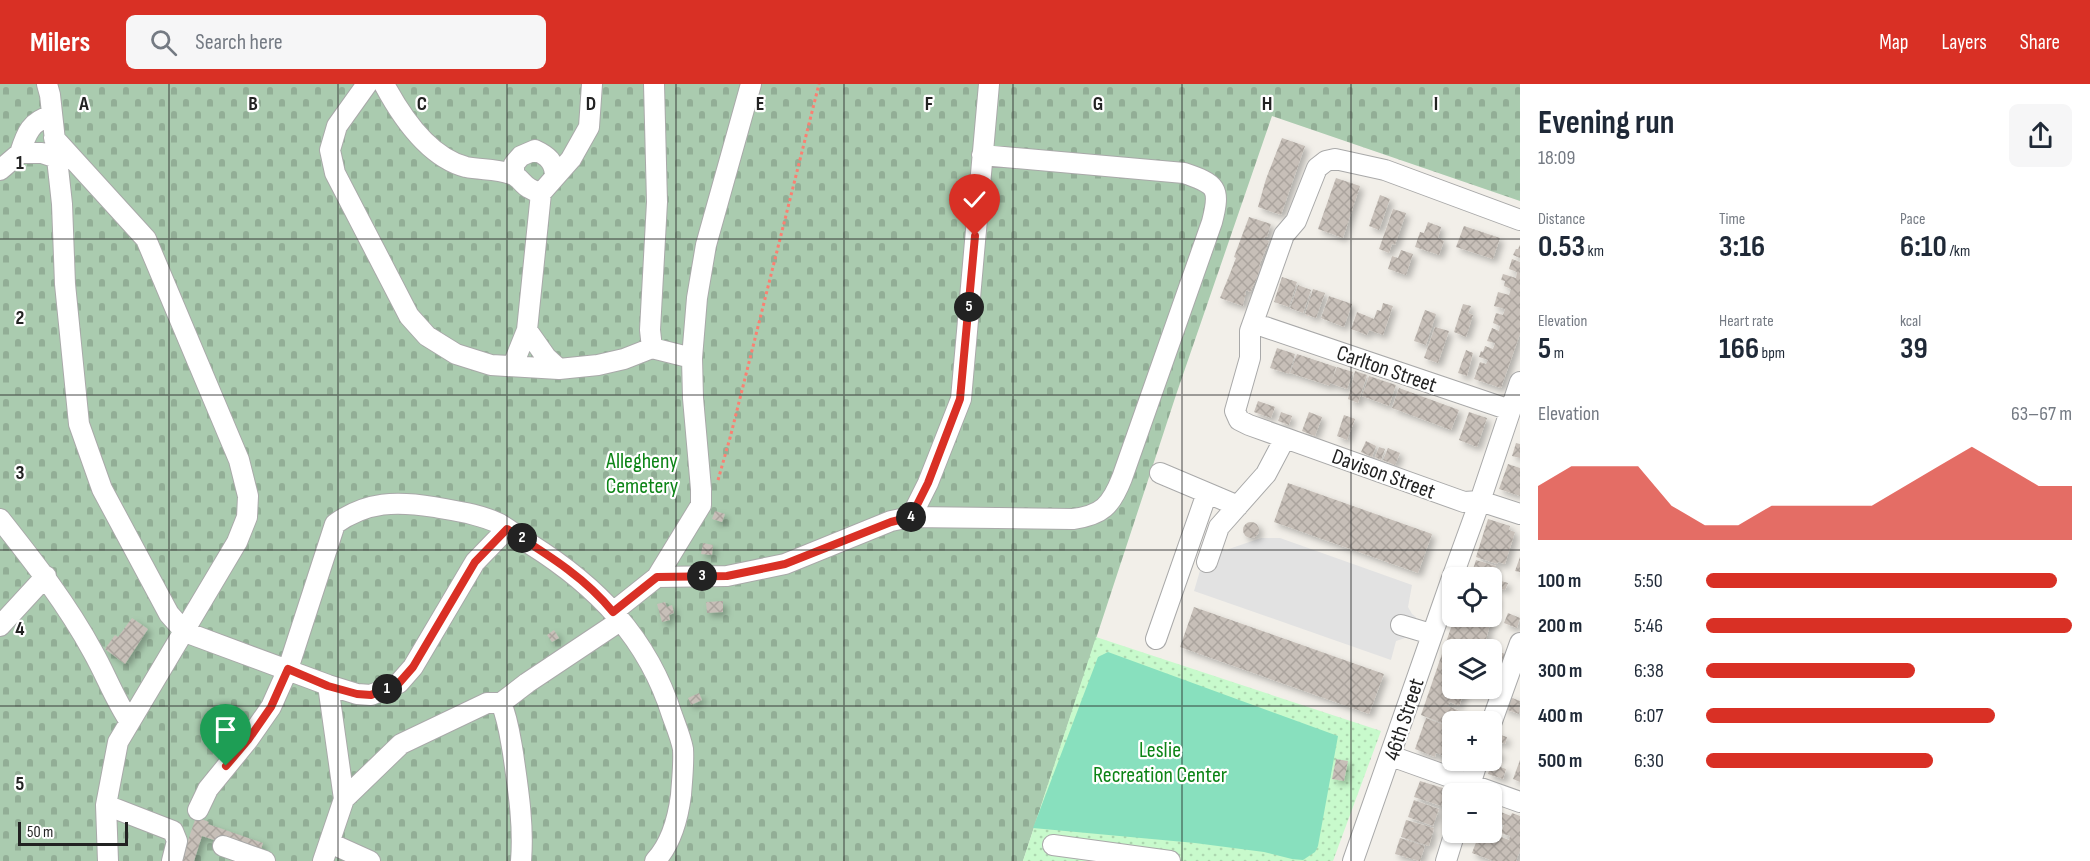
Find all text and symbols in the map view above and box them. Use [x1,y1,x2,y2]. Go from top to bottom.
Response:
search box [126,15,546,69]
text: Milers [30,26,90,59]
icon: search [147,26,180,59]
text: Search here [195,29,283,56]
text: Map [1879,30,1908,55]
text: Layers [1941,30,1987,55]
text: Share [2020,30,2060,55]
text: A [78,92,89,116]
text: B [248,92,258,116]
text: C [417,92,427,116]
text: D [586,92,596,116]
text: E [756,92,764,116]
text: F [925,92,933,116]
text: G [1093,92,1103,116]
text: H [1262,92,1272,116]
text: I [1434,92,1438,116]
text: Evening run [1538,103,1674,143]
button: share [2009,104,2072,167]
text: 18:09 [1538,146,1575,170]
text: 1 [16,151,24,175]
pin [949,174,1000,236]
icon: check [958,183,991,216]
text: Distance [1538,210,1585,229]
text: Time [1719,210,1745,229]
text: Pace [1900,210,1925,229]
text: 0.53 [1538,229,1585,265]
text: 3:16 [1719,229,1765,265]
text: 6:10 [1900,229,1947,265]
text: km [1585,242,1604,261]
text: /km [1947,242,1970,261]
pin: 5 [954,292,984,322]
text: 5 [965,297,973,316]
text: 2 [16,306,24,330]
text: Elevation [1538,312,1587,331]
text: Heart rate [1719,312,1774,331]
text: kcal [1900,312,1921,331]
text: 5 [1538,331,1551,367]
text: 166 [1719,331,1759,367]
text: 39 [1900,331,1928,367]
street label: Carlton Street [1333,340,1440,399]
text: m [1551,344,1564,363]
text: bpm [1759,344,1785,363]
text: Elevation [1538,402,1600,426]
text: 63–67 m [2011,402,2072,426]
street label: Davison Street [1328,443,1439,506]
park label: Allegheny Cemetery [605,448,679,500]
text: 3 [16,461,25,485]
pin: 4 [896,502,926,532]
text: 4 [907,507,915,526]
pin: 2 [507,523,537,553]
text: 2 [518,528,526,547]
pin: 3 [687,561,717,591]
text: 3 [698,566,706,585]
map controls [1442,567,1502,843]
button: locate [1442,567,1502,627]
text: 100 m [1538,569,1581,593]
text: 5:50 [1634,569,1663,593]
text: 200 m [1538,614,1582,638]
text: 5:46 [1634,614,1663,638]
text: 4 [15,617,25,641]
button: layers [1442,639,1502,699]
text: 300 m [1538,659,1582,683]
text: 6:38 [1634,659,1664,683]
pin: 1 [372,674,402,704]
street label: 46th Street [1378,675,1430,764]
text: 1 [384,679,390,698]
pin [200,704,251,766]
text: 400 m [1538,704,1583,728]
text: 6:07 [1634,704,1663,728]
button: + [1442,711,1502,771]
icon: arrive [209,713,242,746]
park label: Leslie Recreation Center [1093,737,1227,789]
text: 500 m [1538,749,1582,773]
text: 6:30 [1634,749,1664,773]
text: 5 [16,772,25,796]
button: − [1442,783,1502,843]
scale bar [18,819,128,846]
text: 50 m [27,823,53,842]

